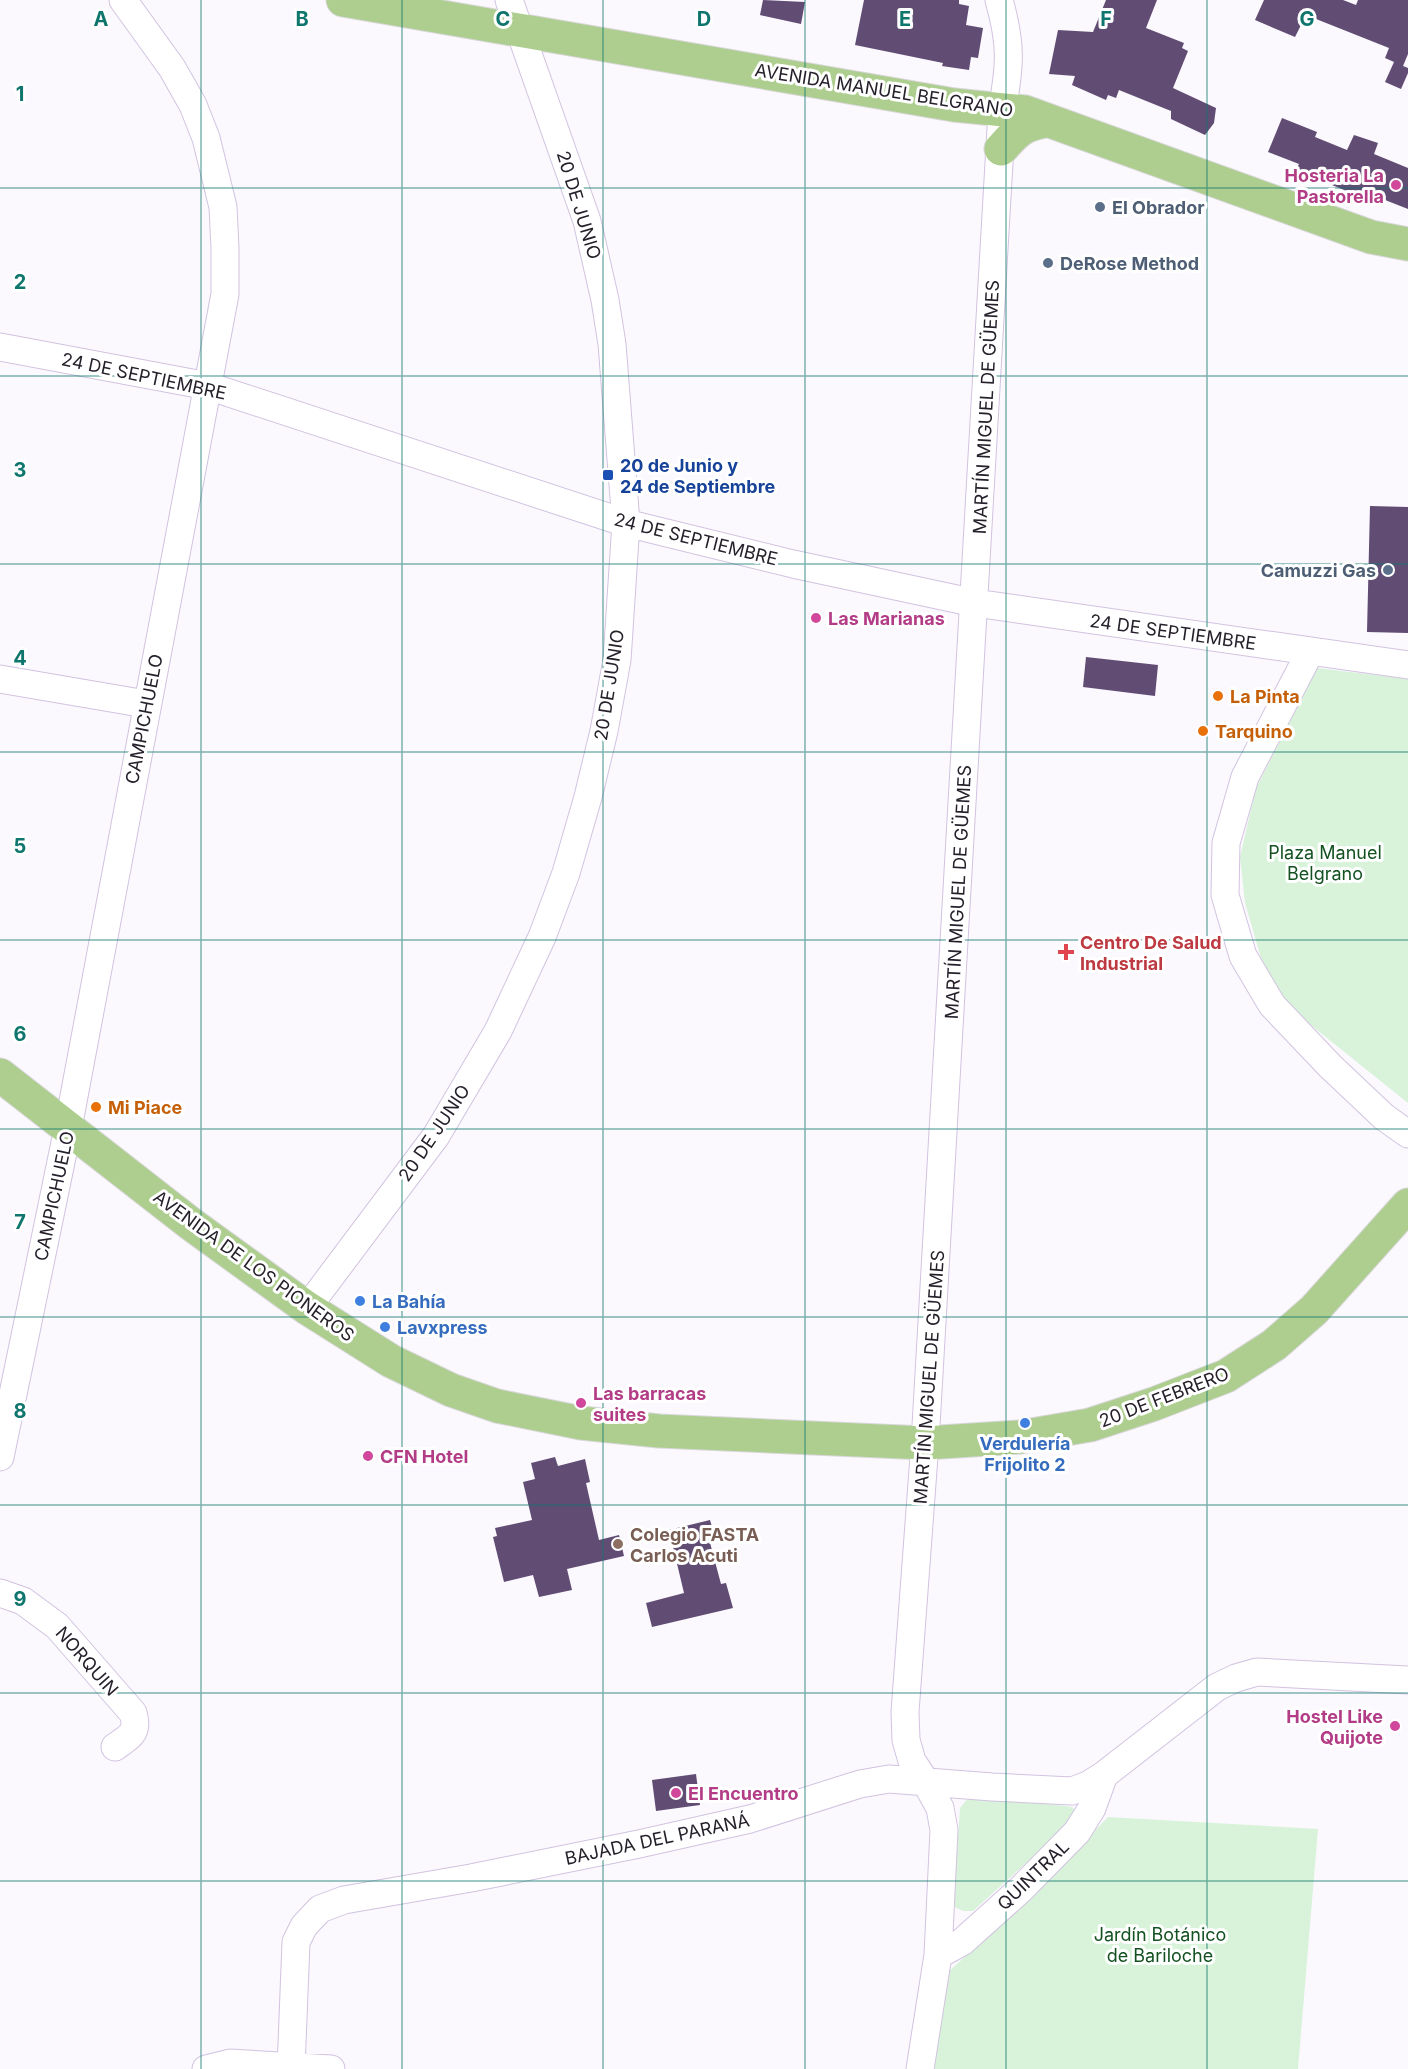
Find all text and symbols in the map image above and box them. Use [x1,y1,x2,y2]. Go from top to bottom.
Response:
text: A [94,7,109,31]
text: B [295,7,309,31]
text: C [496,7,510,31]
text: D [697,7,711,31]
text: E [899,7,911,31]
text: F [1100,7,1112,31]
text: G [1299,7,1315,31]
street label: AVENIDA MANUEL BELGRANO [753,59,1015,121]
text: 1 [16,82,24,106]
street label: 20 DE JUNIO [553,148,605,262]
place label: Hosteria La Pastorella [1285,165,1384,207]
marker: Hosteria La Pastorella [1389,178,1403,192]
place label: El Obrador [1112,197,1205,218]
marker: El Obrador [1093,200,1107,214]
place label: DeRose Method [1060,253,1199,274]
marker: DeRose Method [1041,256,1055,270]
text: 2 [14,270,26,294]
street label: MARTÍN MIGUEL DE GÜEMES [968,279,1003,535]
street label: 24 DE SEPTIEMBRE [60,348,228,404]
place label: 20 de Junio y 24 de Septiembre [620,455,776,497]
text: 3 [14,458,26,482]
marker: 20 de Junio y 24 de Septiembre [601,468,615,482]
street label: 24 DE SEPTIEMBRE [612,509,780,569]
place label: Camuzzi Gas [1261,560,1376,581]
marker: Camuzzi Gas [1381,563,1395,577]
place label: Las Marianas [828,608,945,629]
street label: 24 DE SEPTIEMBRE [1088,610,1258,654]
marker: Las Marianas [809,611,823,625]
street label: 20 DE JUNIO [590,628,628,742]
text: 4 [13,646,27,670]
street label: CAMPICHUELO [121,652,167,786]
place label: La Pinta [1230,686,1300,707]
marker: La Pinta [1211,689,1225,703]
place label: Tarquino [1215,721,1293,742]
marker: Tarquino [1196,724,1210,738]
street label: MARTÍN MIGUEL DE GÜEMES [940,764,975,1020]
text: 5 [14,834,26,858]
park label: Plaza Manuel Belgrano [1268,842,1382,884]
place label: Centro De Salud Industrial [1080,932,1222,974]
marker: Centro De Salud Industrial [1057,943,1075,961]
text: 6 [14,1022,27,1046]
street label: 20 DE JUNIO [394,1081,474,1185]
place label: Mi Piace [108,1097,182,1118]
marker: Mi Piace [89,1100,103,1114]
street label: CAMPICHUELO [30,1129,78,1263]
street label: AVENIDA DE LOS PIONEROS [150,1186,358,1346]
text: 7 [14,1210,26,1234]
street label: MARTÍN MIGUEL DE GÜEMES [909,1249,948,1505]
place label: La Bahía [372,1291,446,1312]
marker: La Bahía [353,1294,367,1308]
place label: Lavxpress [397,1317,488,1338]
marker: Lavxpress [378,1320,392,1334]
street label: 20 DE FEBRERO [1096,1363,1232,1431]
place label: Las barracas suites [593,1383,706,1425]
marker: Las barracas suites [574,1396,588,1410]
text: 8 [13,1399,27,1423]
marker: Verdulería Frijolito 2 [1018,1416,1032,1430]
place label: Verdulería Frijolito 2 [980,1433,1070,1475]
place label: CFN Hotel [380,1446,468,1467]
marker: CFN Hotel [361,1449,375,1463]
place label: Colegio FASTA Carlos Acuti [630,1524,759,1566]
marker: Colegio FASTA Carlos Acuti [611,1537,625,1551]
text: 9 [14,1587,27,1611]
street label: NORQUIN [51,1622,123,1700]
place label: Hostel Like Quijote [1286,1706,1383,1748]
marker: Hostel Like Quijote [1388,1719,1402,1733]
place label: El Encuentro [688,1783,798,1804]
marker: El Encuentro [669,1786,683,1800]
street label: BAJADA DEL PARANÁ [563,1808,751,1869]
street label: QUINTRAL [993,1836,1073,1914]
park label: Jardín Botánico de Bariloche [1094,1924,1226,1966]

